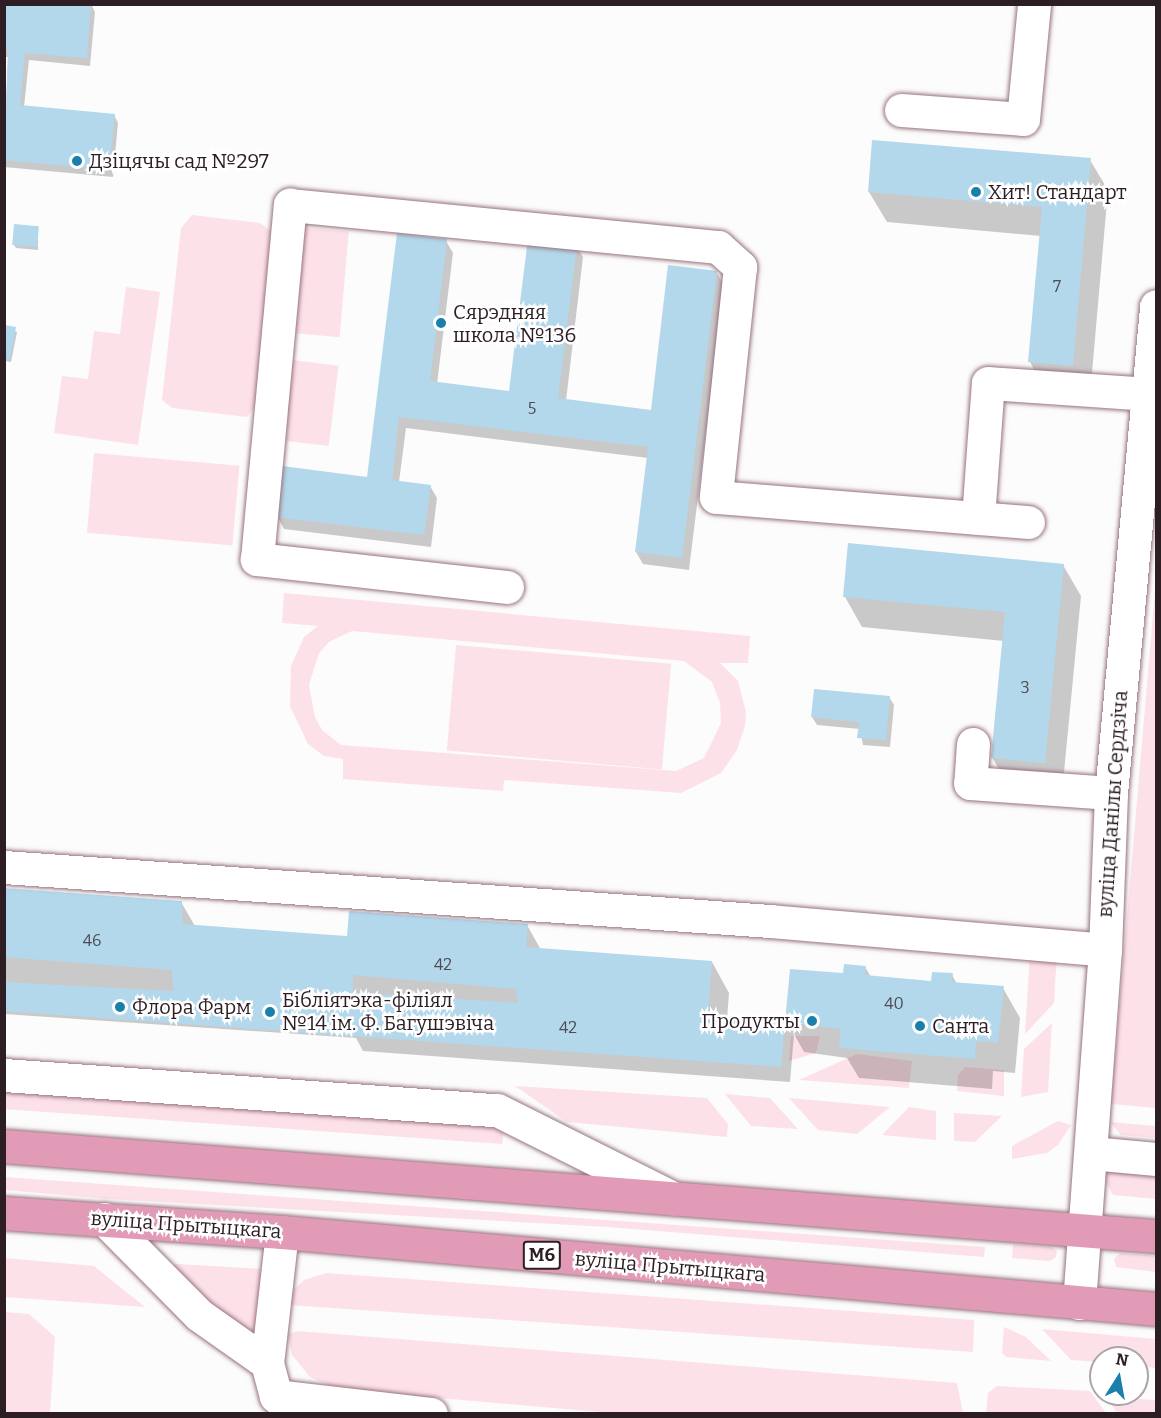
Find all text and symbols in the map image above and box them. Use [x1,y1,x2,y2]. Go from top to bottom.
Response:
place label: Дзіцячы сад №297 [89,149,269,173]
marker: Дзіцячы сад №297 [70,154,84,168]
place label: Хит! Стандарт [988,180,1126,204]
marker: Хит! Стандарт [969,185,983,199]
house number: 7 [1053,277,1061,297]
place label: Сярэдняя школа №136 [453,300,576,347]
marker: Сярэдняя школа №136 [434,316,448,330]
house number: 5 [528,399,536,419]
house number: 3 [1020,678,1030,698]
street label: вуліца Данілы Сердзіча [1093,690,1133,918]
house number: 46 [83,931,101,951]
house number: 42 [434,955,452,975]
place label: Бібліятэка-філіял №14 ім. Ф. Багушэвіча [282,988,494,1035]
house number: 40 [884,994,904,1014]
place label: Флора Фарм [132,995,251,1019]
marker: Флора Фарм [113,1000,127,1014]
marker: Бібліятэка-філіял №14 ім. Ф. Багушэвіча [263,1005,277,1019]
place label: Продукты [701,1009,800,1033]
marker: Продукты [805,1014,819,1028]
place label: Санта [932,1014,989,1038]
house number: 42 [559,1018,577,1038]
marker: Санта [913,1019,927,1033]
street label: вуліца Прытыцкага [90,1206,282,1244]
road number: М6 [522,1240,562,1270]
street label: вуліца Прытыцкага [574,1247,766,1287]
north arrow [1089,1346,1149,1406]
text: N [1114,1349,1130,1370]

